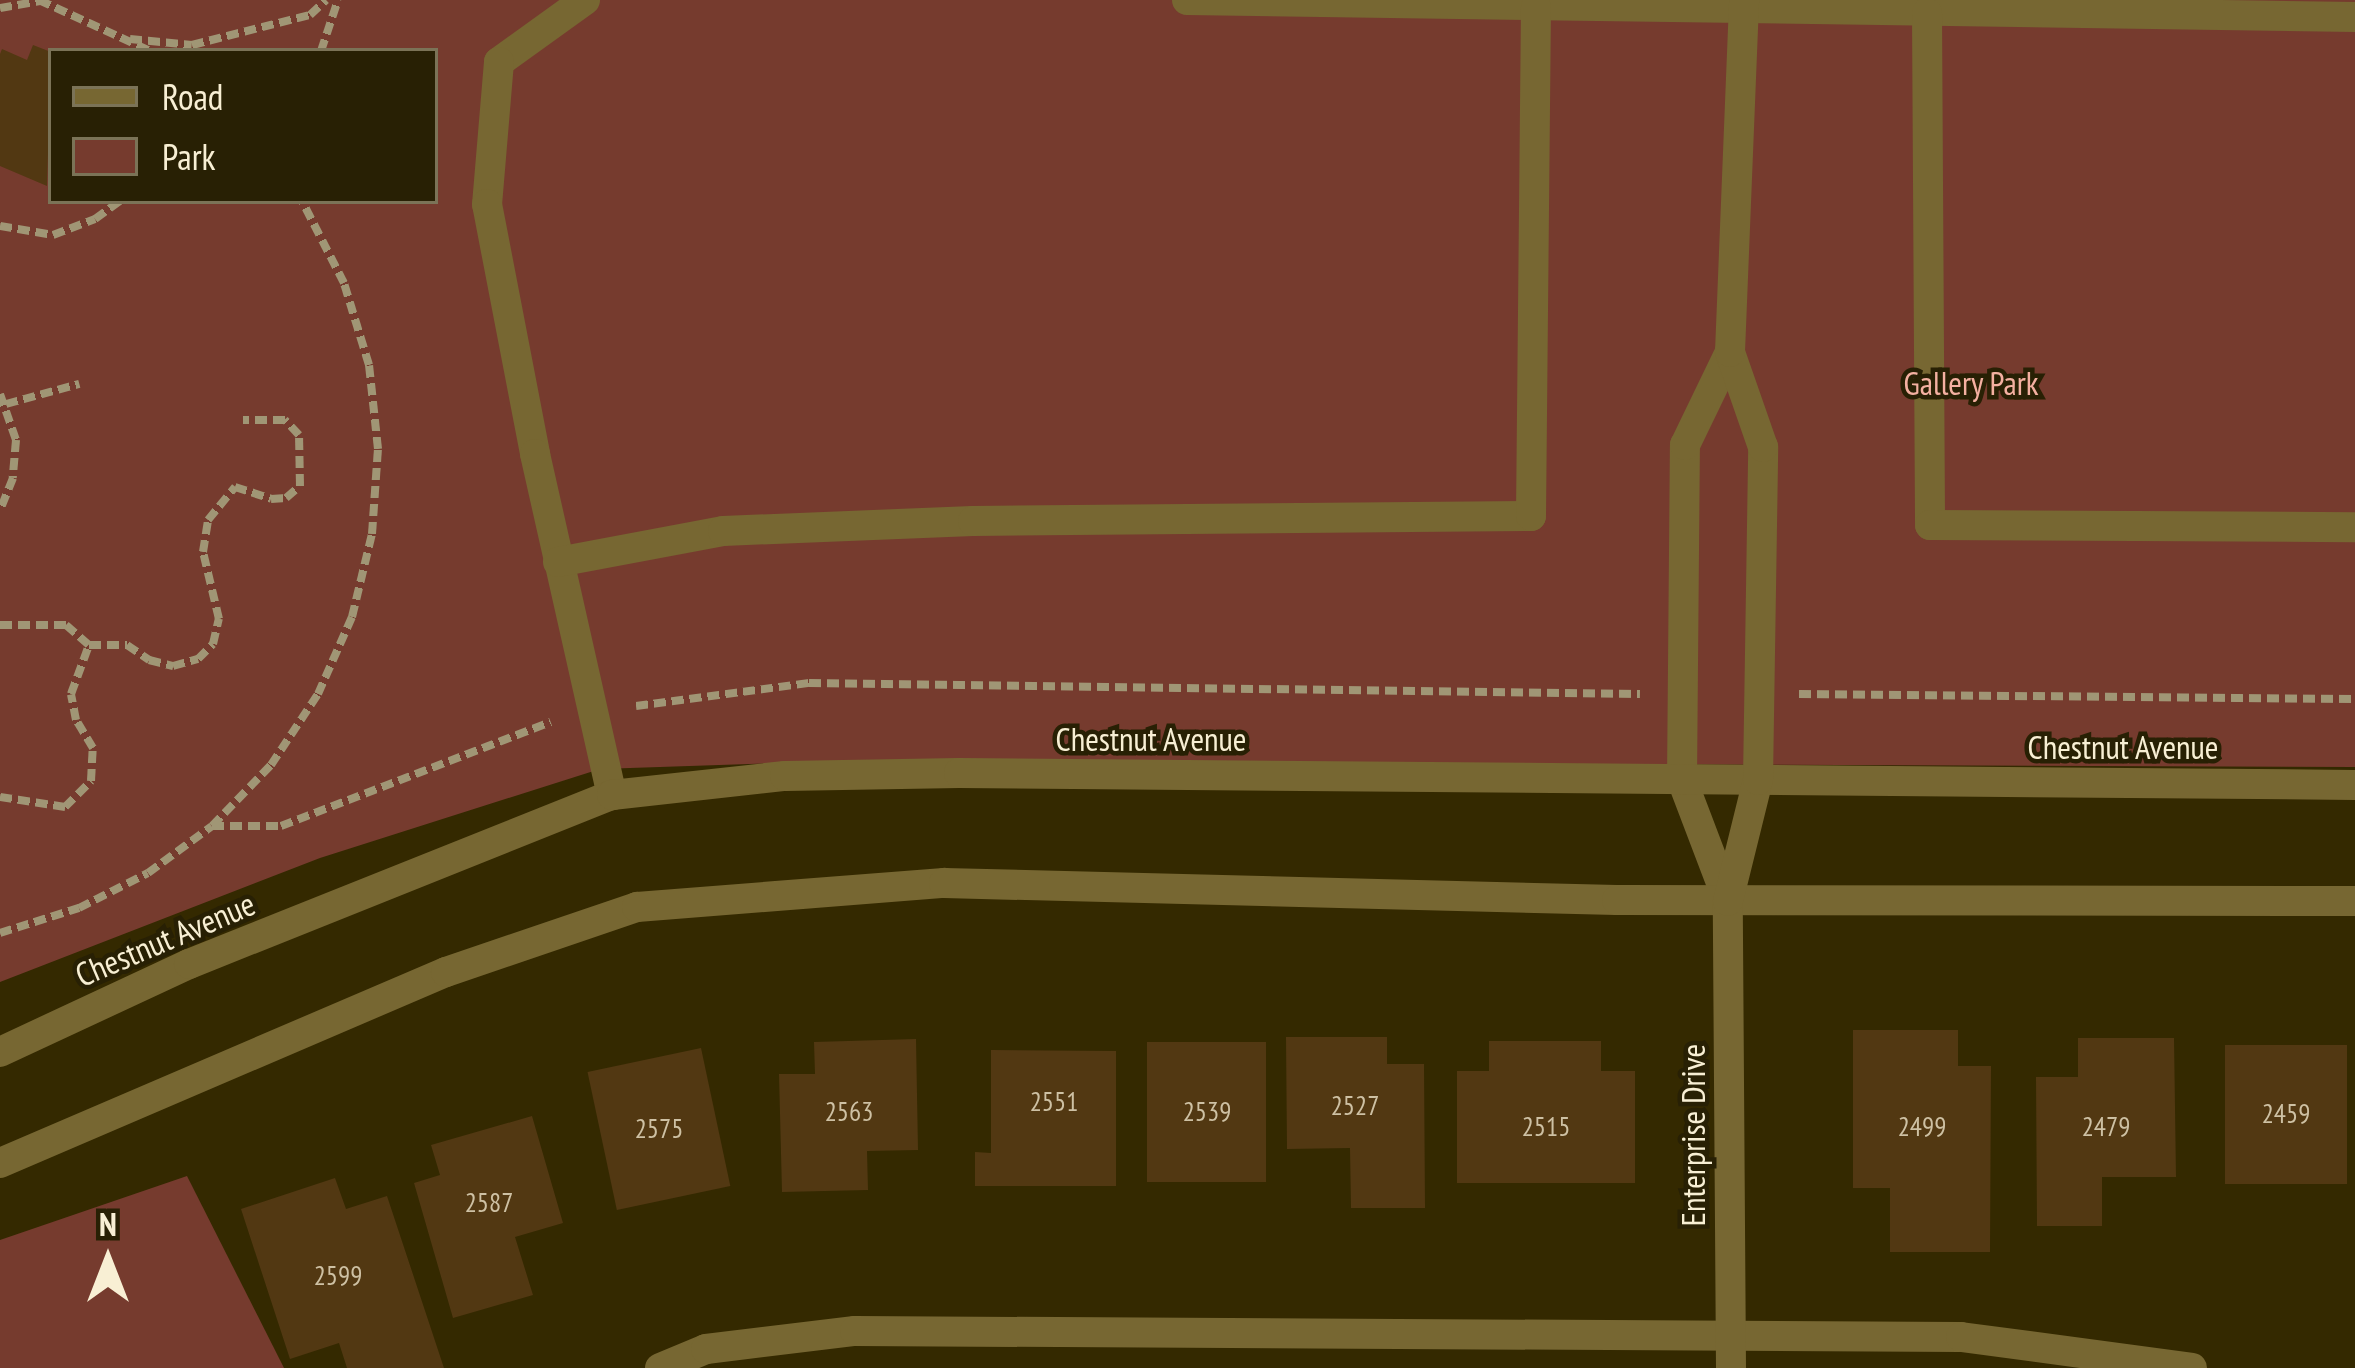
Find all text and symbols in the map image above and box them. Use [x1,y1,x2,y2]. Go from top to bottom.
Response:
legend [48,48,438,204]
text: Road [162,73,223,120]
text: Park [162,133,216,180]
park label: Gallery Park [1903,363,2039,403]
street label: Chestnut Avenue [1055,719,1247,759]
street label: Chestnut Avenue [2027,727,2219,767]
street label: Chestnut Avenue [69,883,261,995]
street label: Enterprise Drive [1673,1044,1713,1226]
house number: 2551 [1030,1086,1078,1118]
house number: 2527 [1331,1090,1379,1122]
house number: 2563 [825,1096,873,1128]
house number: 2539 [1183,1096,1231,1128]
house number: 2459 [2262,1098,2310,1130]
house number: 2515 [1522,1111,1570,1143]
house number: 2499 [1898,1111,1946,1143]
house number: 2479 [2082,1111,2130,1143]
house number: 2575 [635,1113,683,1145]
house number: 2587 [465,1187,513,1219]
north arrow [48,1200,168,1320]
text: N [99,1202,117,1245]
house number: 2599 [314,1260,362,1292]

